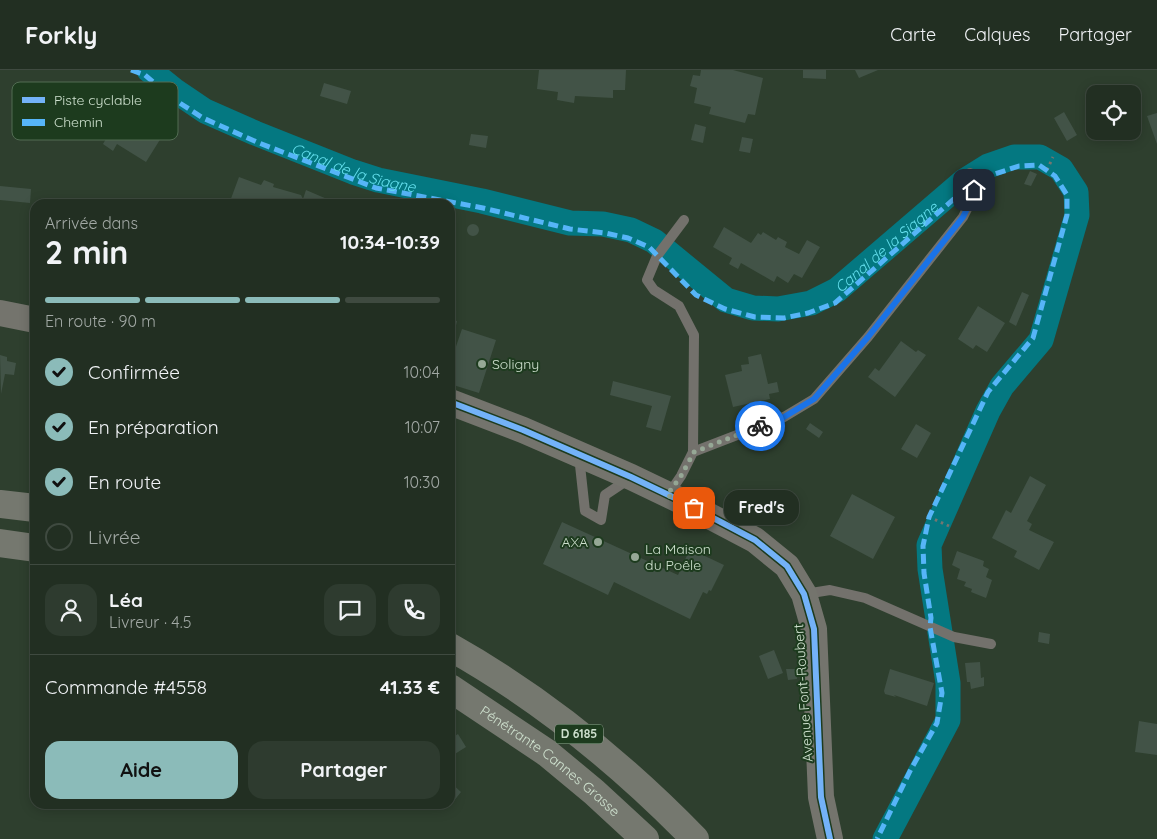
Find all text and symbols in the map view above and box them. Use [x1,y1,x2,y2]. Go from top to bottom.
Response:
text: Forkly [25,20,97,50]
text: Carte [890,23,936,46]
text: Calques [964,23,1031,46]
text: Partager [1059,23,1132,46]
legend [12,82,178,140]
map controls [1086,85,1141,140]
button: locate [1086,85,1141,140]
text: Piste cyclable [54,91,142,109]
text: Chemin [54,113,103,131]
water label: Canal de la Siagne [289,138,418,196]
pin [953,169,995,211]
icon: home [960,176,988,204]
water label: Canal de la Siagne [831,197,942,297]
text: Arrivée dans [45,213,138,233]
text: 10:34–10:39 [340,230,440,254]
text: 2 min [45,232,128,272]
text: En route · 90 m [45,311,156,331]
place label: Soligny [492,355,539,373]
icon: check [45,358,73,386]
marker: Soligny [476,358,488,370]
text: Confirmée [88,360,180,384]
text: 10:04 [404,362,440,382]
courier [735,401,785,451]
icon: bike [746,412,774,440]
icon: check [45,413,73,441]
text: En préparation [88,415,219,439]
text: 10:07 [405,417,440,437]
icon: check [45,468,73,496]
text: En route [88,470,161,494]
text: 10:30 [404,472,440,492]
pin [673,487,715,529]
callout: Fred's [724,490,799,526]
icon: bag [680,494,708,522]
text: Fred's [738,497,785,517]
text: Livrée [88,525,141,549]
place label: AXA [561,533,588,551]
marker: AXA [592,536,604,548]
place label: La Maison du Poêle [645,540,711,574]
marker: La Maison du Poêle [629,551,641,563]
button: person [45,584,97,636]
button: chat [324,584,376,636]
button: phone [388,584,440,636]
text: Léa [109,588,143,612]
text: Livreur · 4.5 [109,612,191,632]
street label: Avenue Font-Roubert [789,623,817,763]
text: Commande #4558 [45,675,207,699]
text: 41.33 € [380,675,440,699]
street label: Pénétrante Cannes Grasse [477,702,624,820]
road number: D 6185 [555,724,603,744]
button: Aide [45,741,238,799]
button: Partager [248,741,440,799]

